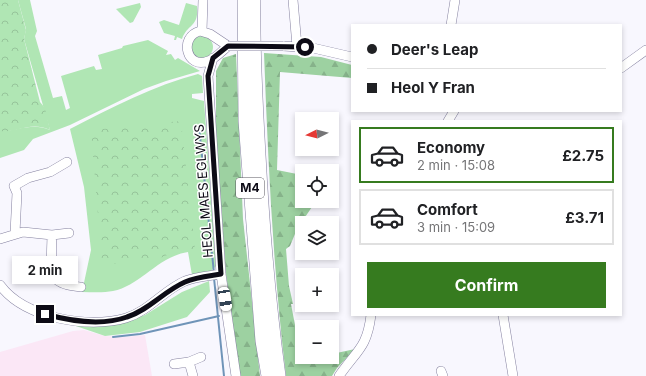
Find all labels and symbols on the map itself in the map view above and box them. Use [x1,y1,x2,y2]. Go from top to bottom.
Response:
route start [296,38,314,56]
north arrow [295,112,339,156]
street label: HEOL MAES EGLWYS [190,124,216,258]
road number: M4 [236,178,264,198]
callout: 2 min [12,256,78,284]
car [217,286,233,312]
route end [36,305,54,323]

